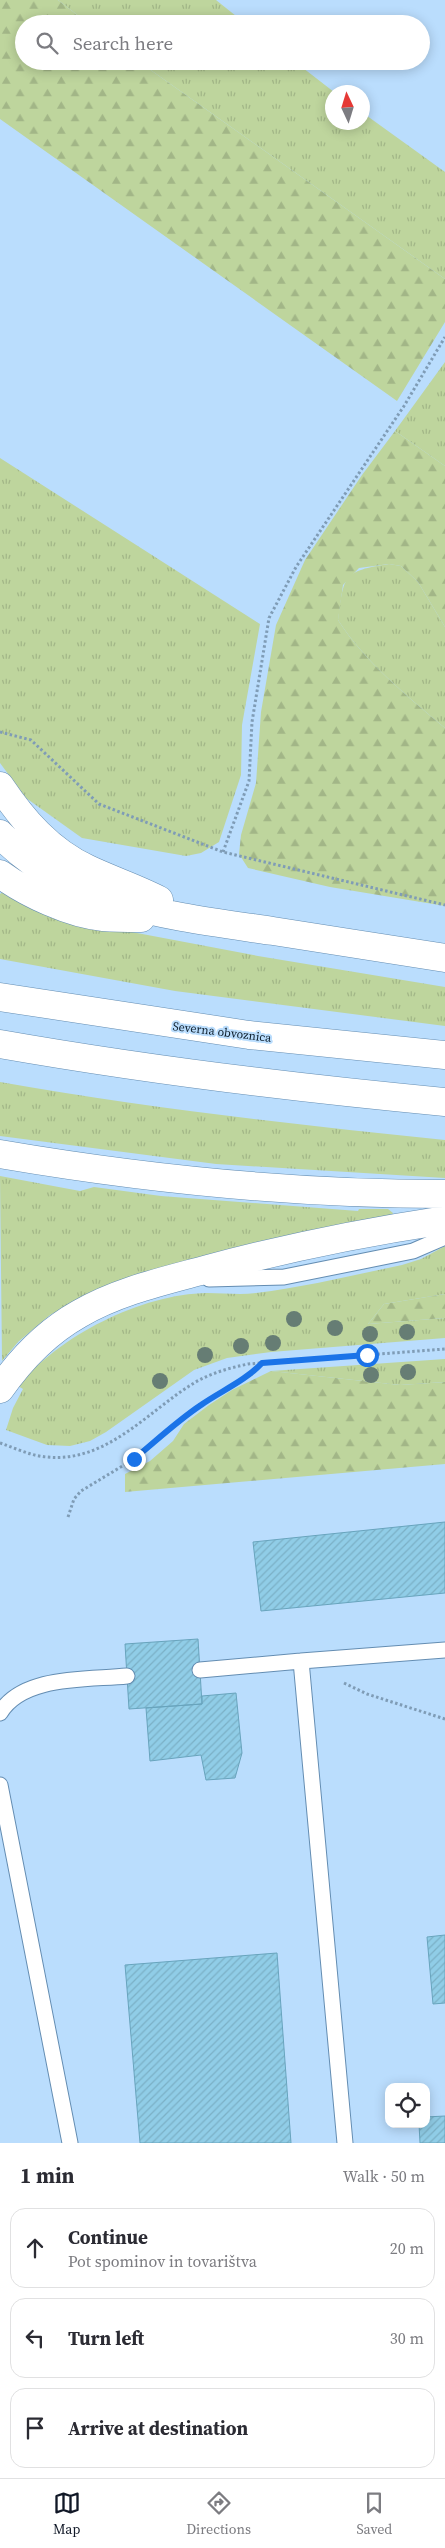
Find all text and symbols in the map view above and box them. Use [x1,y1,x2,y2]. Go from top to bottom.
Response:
search box [15,15,430,70]
icon: search [33,29,61,57]
text: Search here [73,30,173,56]
north arrow [325,85,370,130]
street label: Severna obvoznica [172,1018,273,1046]
route start [356,1344,379,1367]
route end [123,1448,146,1471]
map controls [385,2083,430,2128]
button: locate [385,2083,430,2128]
text: 1 min [20,2161,75,2190]
text: Walk · 50 m [343,2165,425,2187]
text: Continue [68,2224,148,2250]
icon: ahead [21,2234,49,2262]
text: 20 m [390,2237,424,2259]
text: Pot spominov in tovarištva [68,2250,257,2272]
icon: left [21,2324,49,2352]
text: Turn left [68,2325,144,2351]
text: 30 m [390,2327,424,2349]
icon: arrive [21,2414,49,2442]
text: Arrive at destination [68,2415,248,2441]
tab: Map [53,2489,81,2539]
tab: Directions [186,2489,251,2539]
tab: Saved [356,2489,392,2539]

